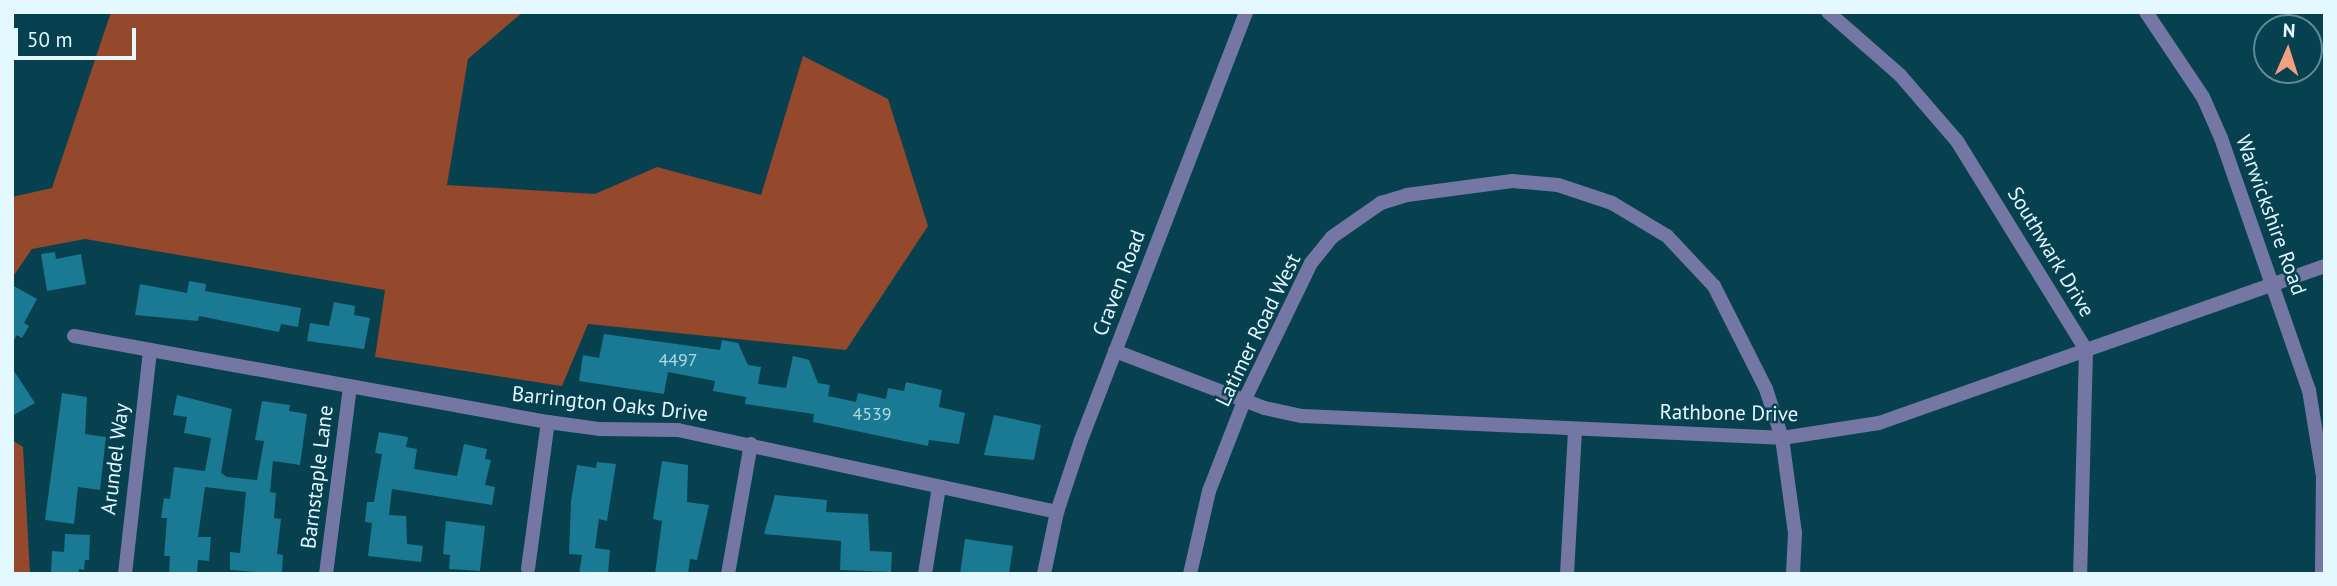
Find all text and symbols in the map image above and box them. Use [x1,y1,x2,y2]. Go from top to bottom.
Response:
scale bar [18,14,140,58]
north arrow [2253,14,2323,84]
text: N [2282,18,2296,42]
text: 50 m [27,26,73,53]
street label: Warwickshire Road [2230,132,2312,298]
street label: Southwark Drive [2002,182,2100,322]
street label: Craven Road [1087,227,1151,339]
street label: Latimer Road West [1210,249,1306,411]
house number: 4497 [658,349,698,371]
street label: Barrington Oaks Drive [511,381,709,427]
street label: Rathbone Drive [1659,399,1799,427]
street label: Arundel Way [96,402,134,516]
house number: 4539 [852,403,892,425]
street label: Barnstaple Lane [296,404,338,550]

